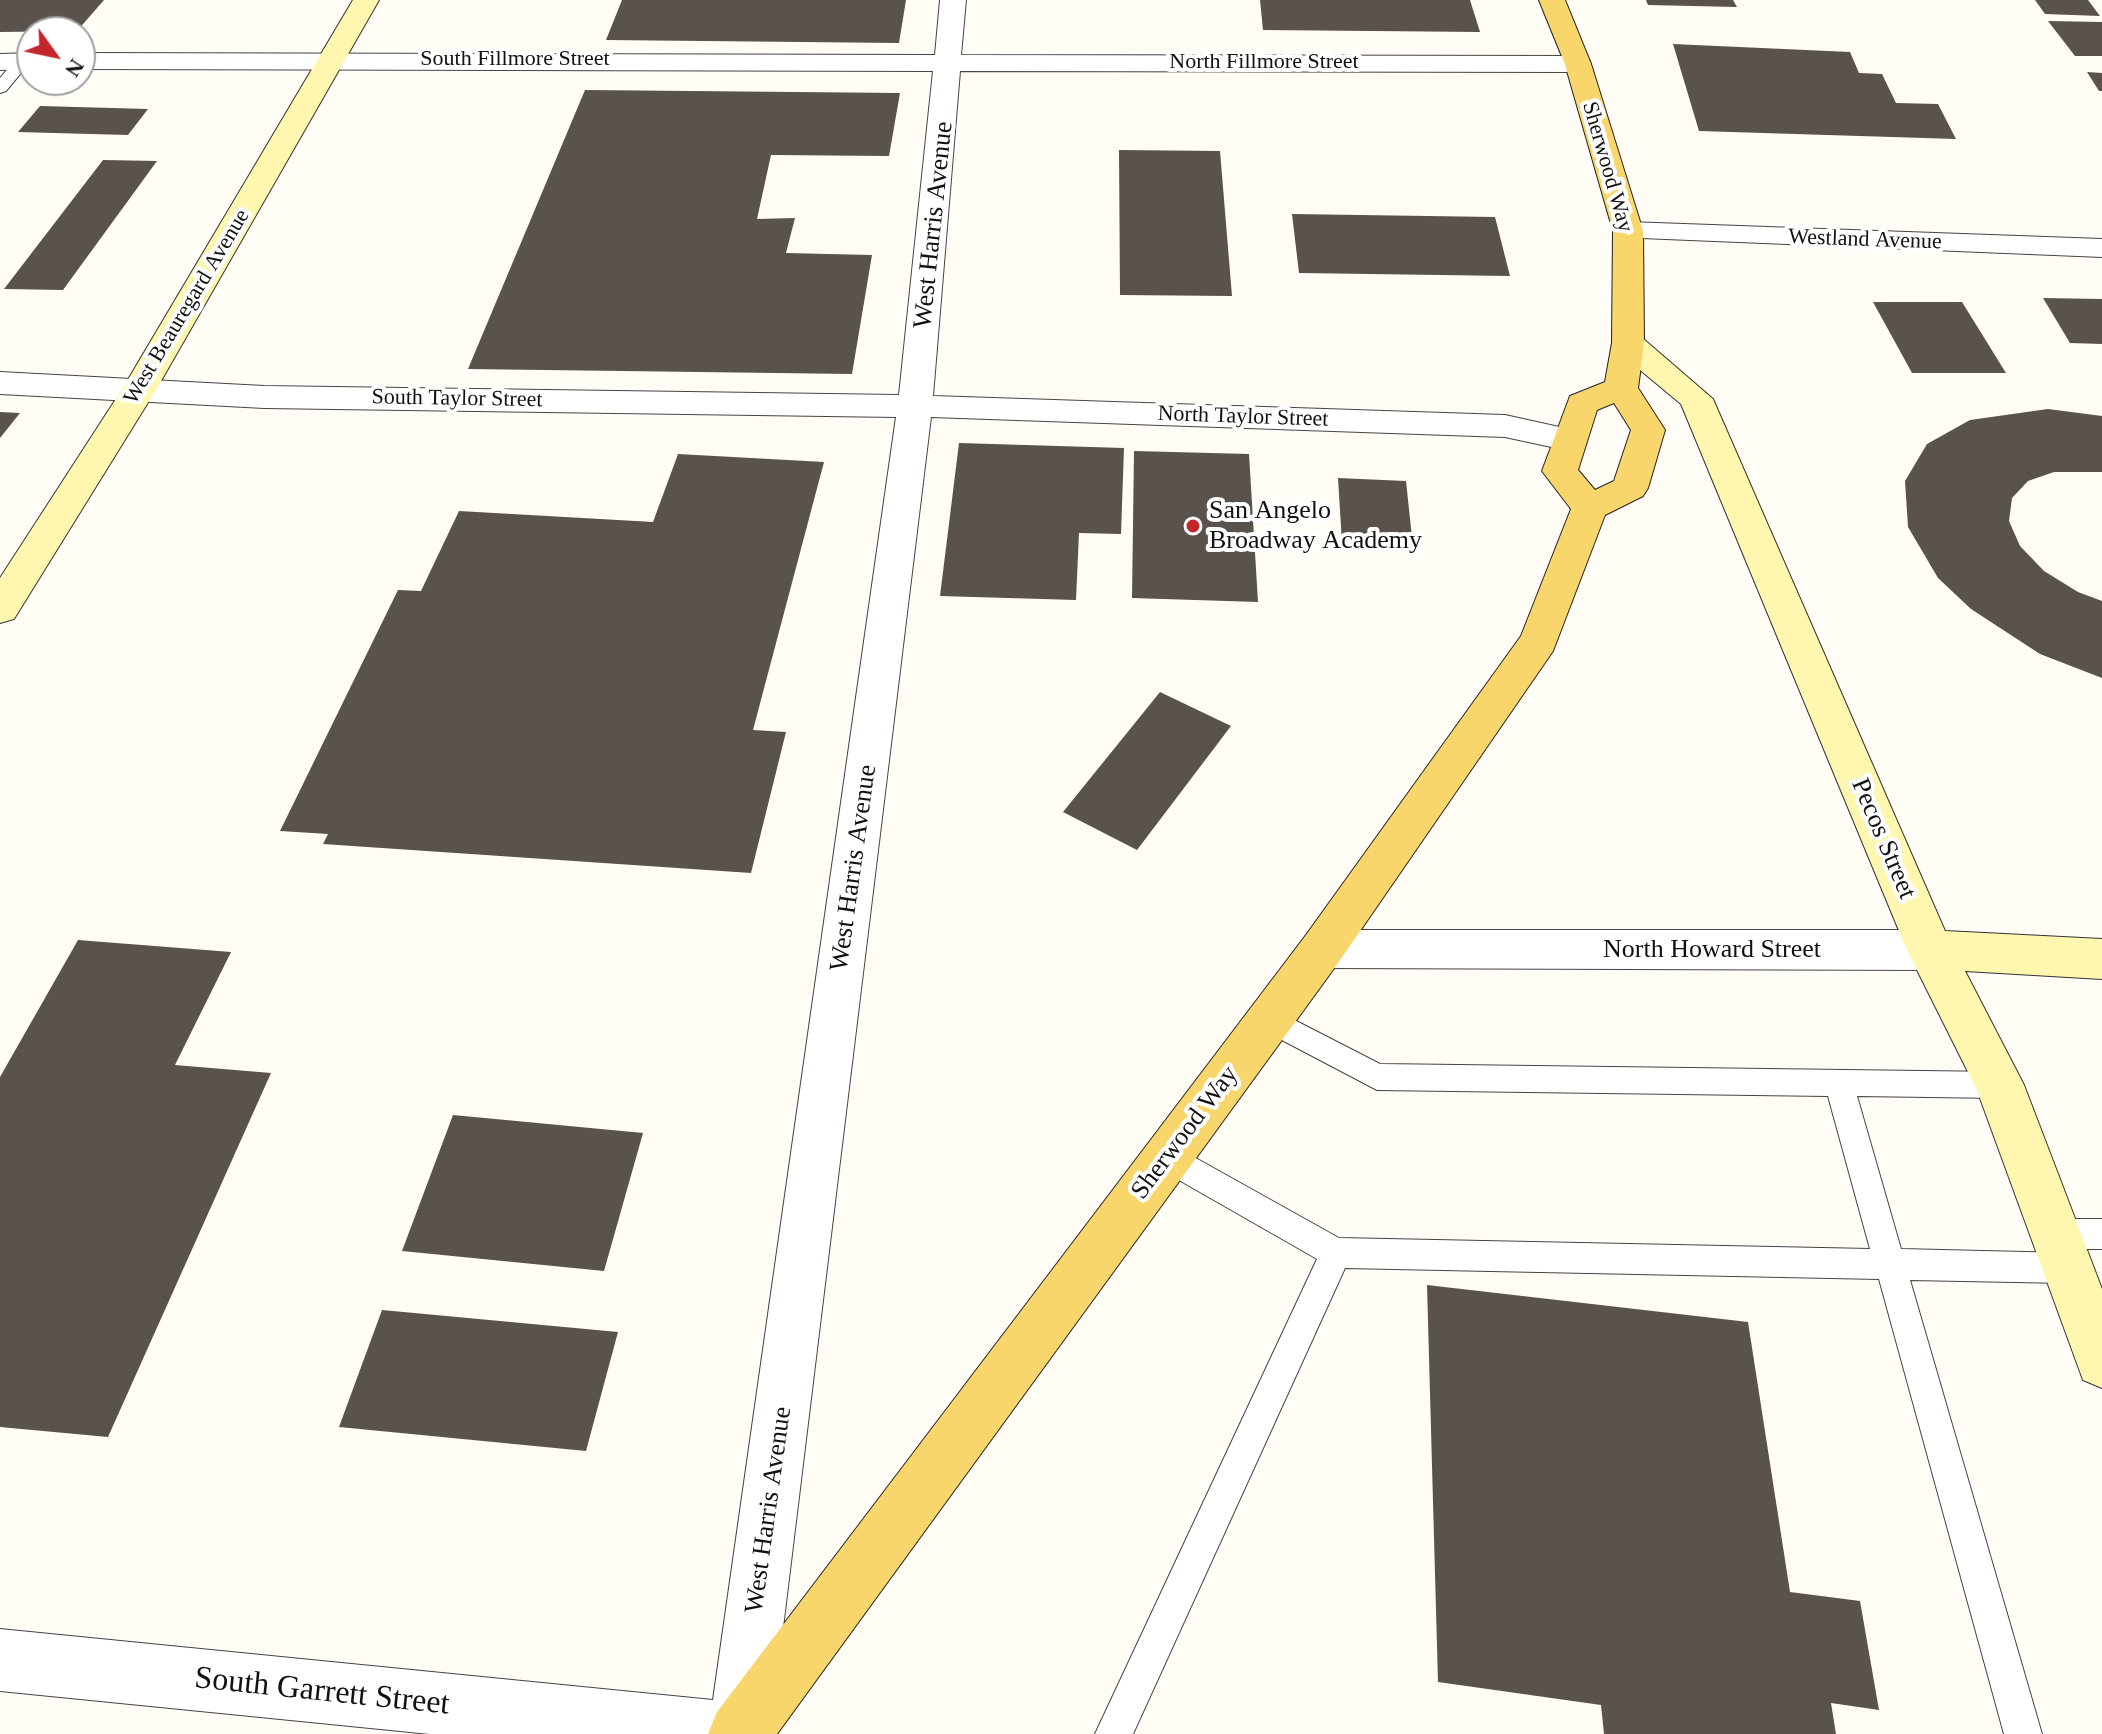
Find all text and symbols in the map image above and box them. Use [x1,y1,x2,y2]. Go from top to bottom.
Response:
north arrow [16,16,96,96]
street label: South Fillmore Street [420,46,610,72]
street label: North Fillmore Street [1169,49,1359,75]
text: N [60,55,90,82]
street label: Sherwood Way [1576,99,1638,235]
street label: West Harris Avenue [908,120,960,330]
street label: West Beauregard Avenue [118,205,256,409]
street label: Westland Avenue [1788,224,1942,256]
street label: South Taylor Street [371,384,543,414]
street label: North Taylor Street [1157,401,1329,433]
place label: San Angelo Broadway Academy [1209,495,1422,556]
marker: San Angelo Broadway Academy [1184,517,1202,535]
street label: West Harris Avenue [824,763,884,973]
street label: Pecos Street [1844,774,1922,904]
street label: North Howard Street [1603,934,1821,966]
street label: Sherwood Way [1125,1060,1245,1206]
street label: West Harris Avenue [739,1405,799,1615]
street label: South Garrett Street [193,1660,451,1724]

